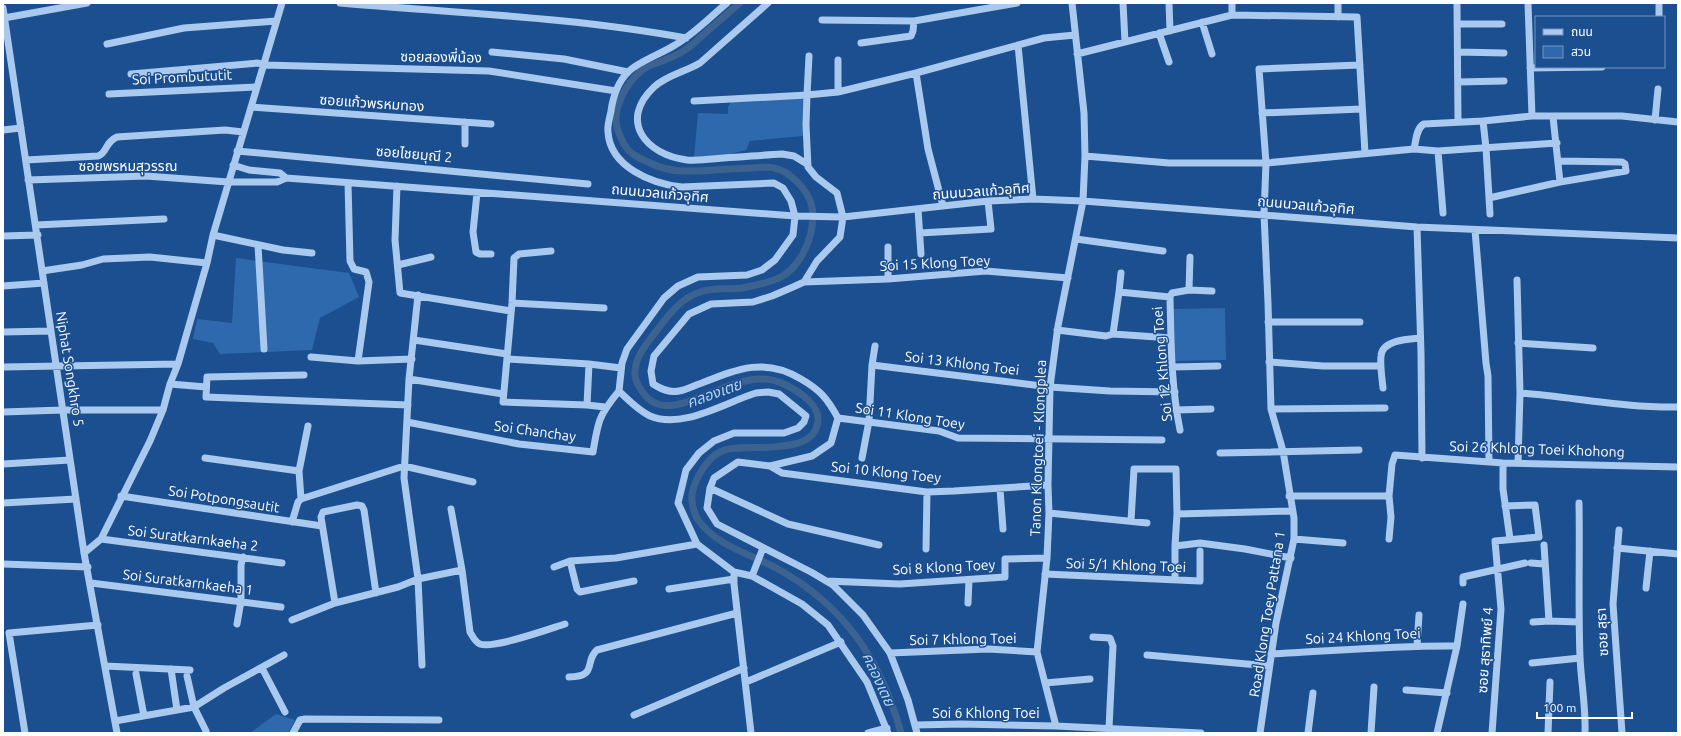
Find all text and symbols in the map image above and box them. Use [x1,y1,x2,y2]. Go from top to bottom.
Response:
legend [1535,16,1665,68]
text: ถนน [1571,25,1593,38]
text: สวน [1571,45,1591,58]
street label: ซอยสองพี่น้อง [400,46,482,66]
street label: Soi Prombututit [132,66,233,88]
street label: ซอยแก้วพรหมทอง [319,91,425,115]
street label: ซอยไชยมุณี 2 [375,143,453,166]
street label: ซอยพรหมสุวรรณ [79,158,177,175]
street label: ถนนนวลแก้วอุทิศ [932,180,1031,203]
street label: ถนนนวลแก้วอุทิศ [611,181,710,206]
street label: ถนนนวลแก้วอุทิศ [1257,193,1356,218]
street label: Soi 15 Klong Toey [879,252,991,274]
street label: Soi 12 Khlong Toei [1149,306,1175,422]
street label: Niphat Songkhro 5 [53,310,87,428]
street label: Soi 13 Khlong Toei [904,348,1020,378]
street label: Tanon Klongtoei - Klongplea [1027,359,1049,537]
water label: คลองเตย [684,375,745,411]
street label: Soi 11 Klong Toey [854,399,966,433]
street label: Soi Chanchay [493,417,577,445]
street label: Soi 26 Khlong Toei Khohong [1449,438,1625,460]
street label: Soi 10 Klong Toey [830,458,942,486]
street label: Soi Potpongsautit [167,482,281,516]
street label: Soi Suratkarnkaeha 2 [127,522,259,554]
street label: Road Klong Toey Pattana 1 [1246,530,1288,698]
street label: Soi 5/1 Khlong Toei [1066,555,1186,575]
street label: Soi 8 Klong Toey [892,556,996,578]
street label: Soi Suratkarnkaeha 1 [122,566,254,598]
street label: ซอย สุธาทิพย์ 4 [1474,606,1497,694]
street label: ซอย สุธา [1593,607,1612,657]
street label: Soi 24 Khlong Toei [1305,625,1421,647]
street label: Soi 7 Khlong Toei [909,630,1017,648]
water label: คลองเตย [859,650,899,709]
scale bar [1537,694,1632,720]
text: 100 m [1543,701,1576,714]
street label: Soi 6 Khlong Toei [932,705,1040,721]

